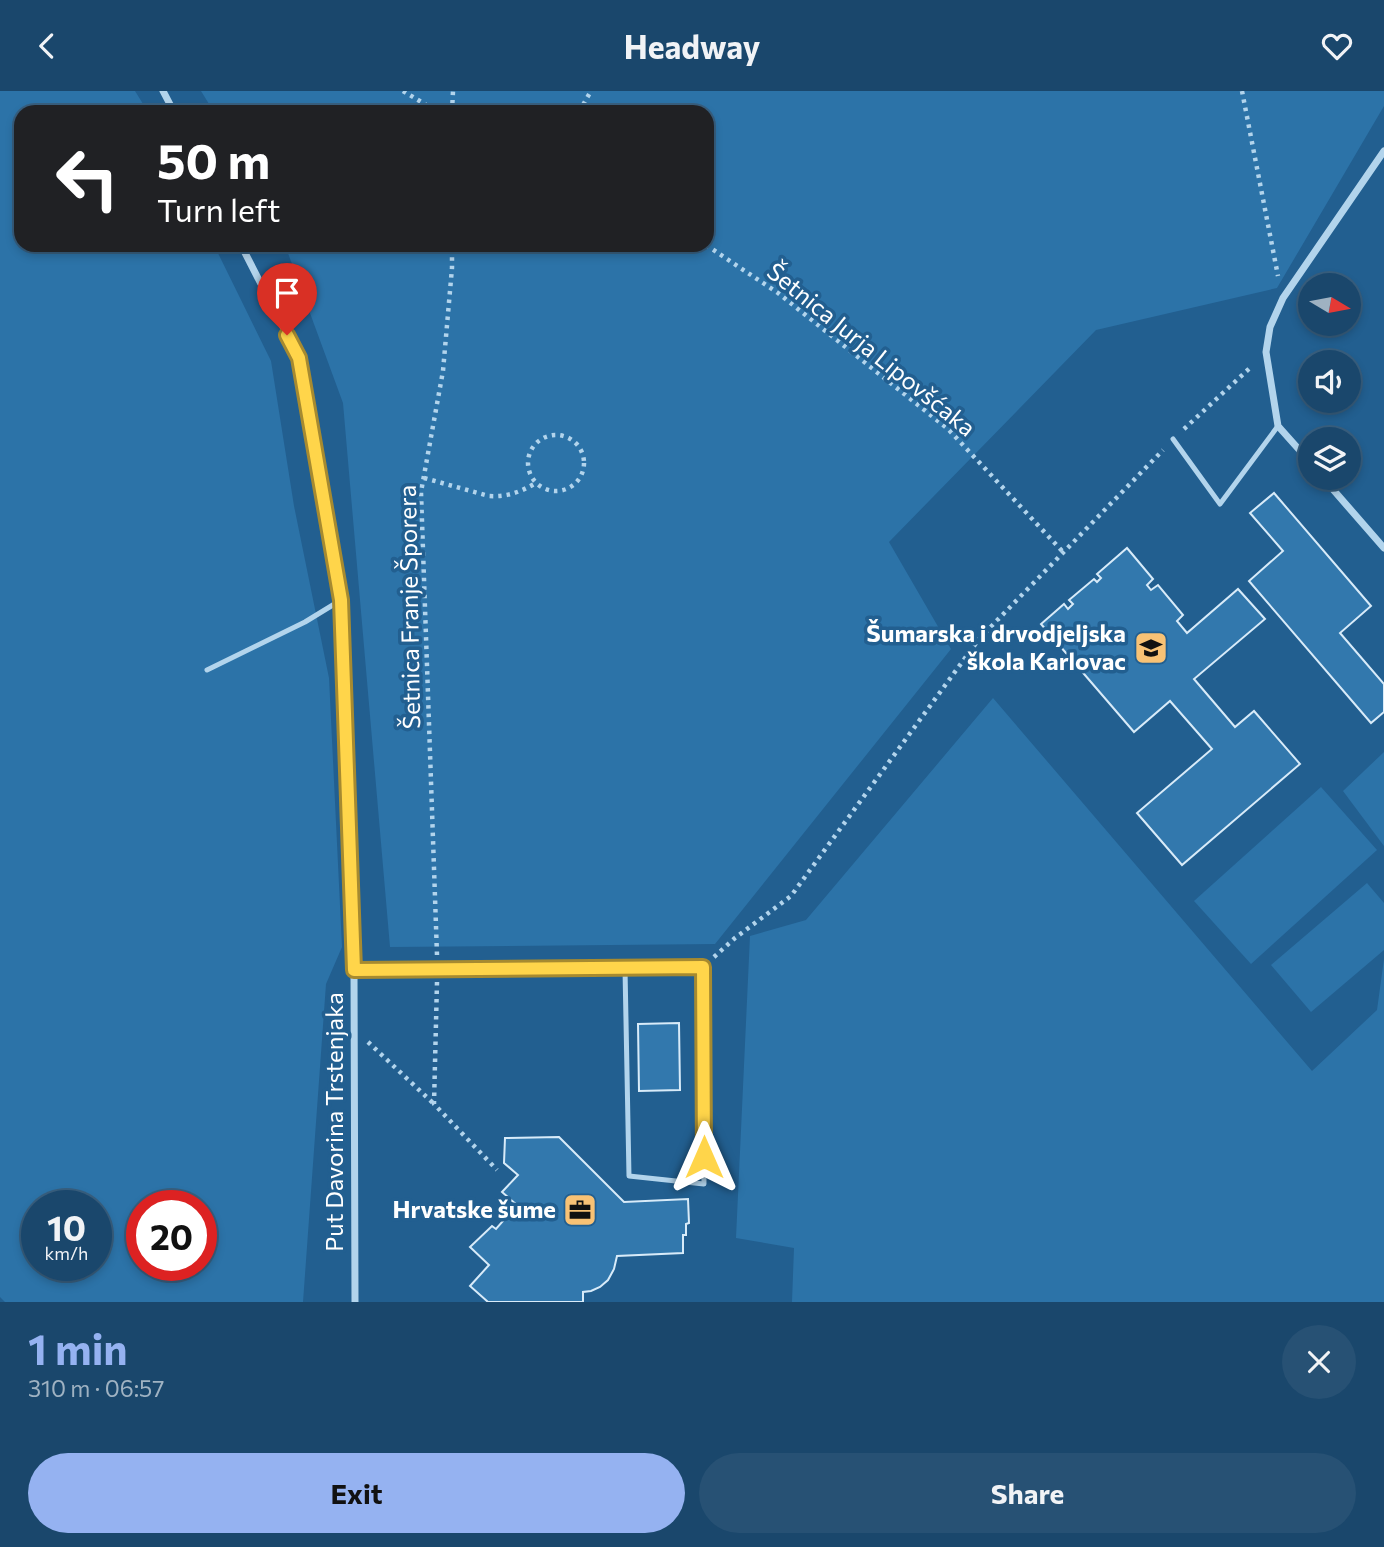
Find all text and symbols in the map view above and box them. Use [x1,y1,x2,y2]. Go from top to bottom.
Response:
text: Headway [624,26,760,66]
icon: back [28,27,66,65]
icon: heart [1318,27,1356,65]
text: 50 m [157,129,270,189]
icon: left [42,133,133,224]
text: Turn left [157,189,281,229]
street label: Šetnica Jurja Lipovšćaka [762,256,982,442]
pin [257,263,317,335]
north arrow [1298,273,1362,336]
map controls [1298,273,1361,490]
icon: arrive [268,274,306,312]
button: sound [1298,350,1361,413]
button: layers [1298,427,1361,490]
street label: Šetnica Franje Šporera [392,485,425,729]
place label: Šumarska i drvodjeljska škola Karlovac [866,618,1126,675]
school or university icon: Šumarska i drvodjeljska škola Karlovac [1132,629,1170,667]
street label: Put Davorina Trstenjaka [319,992,348,1252]
position arrow [667,1120,741,1194]
speed limit sign: 20 [126,1190,217,1281]
office icon: Hrvatske šume [561,1191,599,1229]
place label: Hrvatske šume [393,1194,556,1223]
text: 10 [47,1205,86,1248]
text: km/h [45,1242,88,1264]
text: 1 min [28,1322,128,1374]
button: close [1282,1325,1356,1399]
text: 310 m · 06:57 [28,1374,164,1402]
button: Exit [28,1453,685,1533]
button: Share [699,1453,1356,1533]

